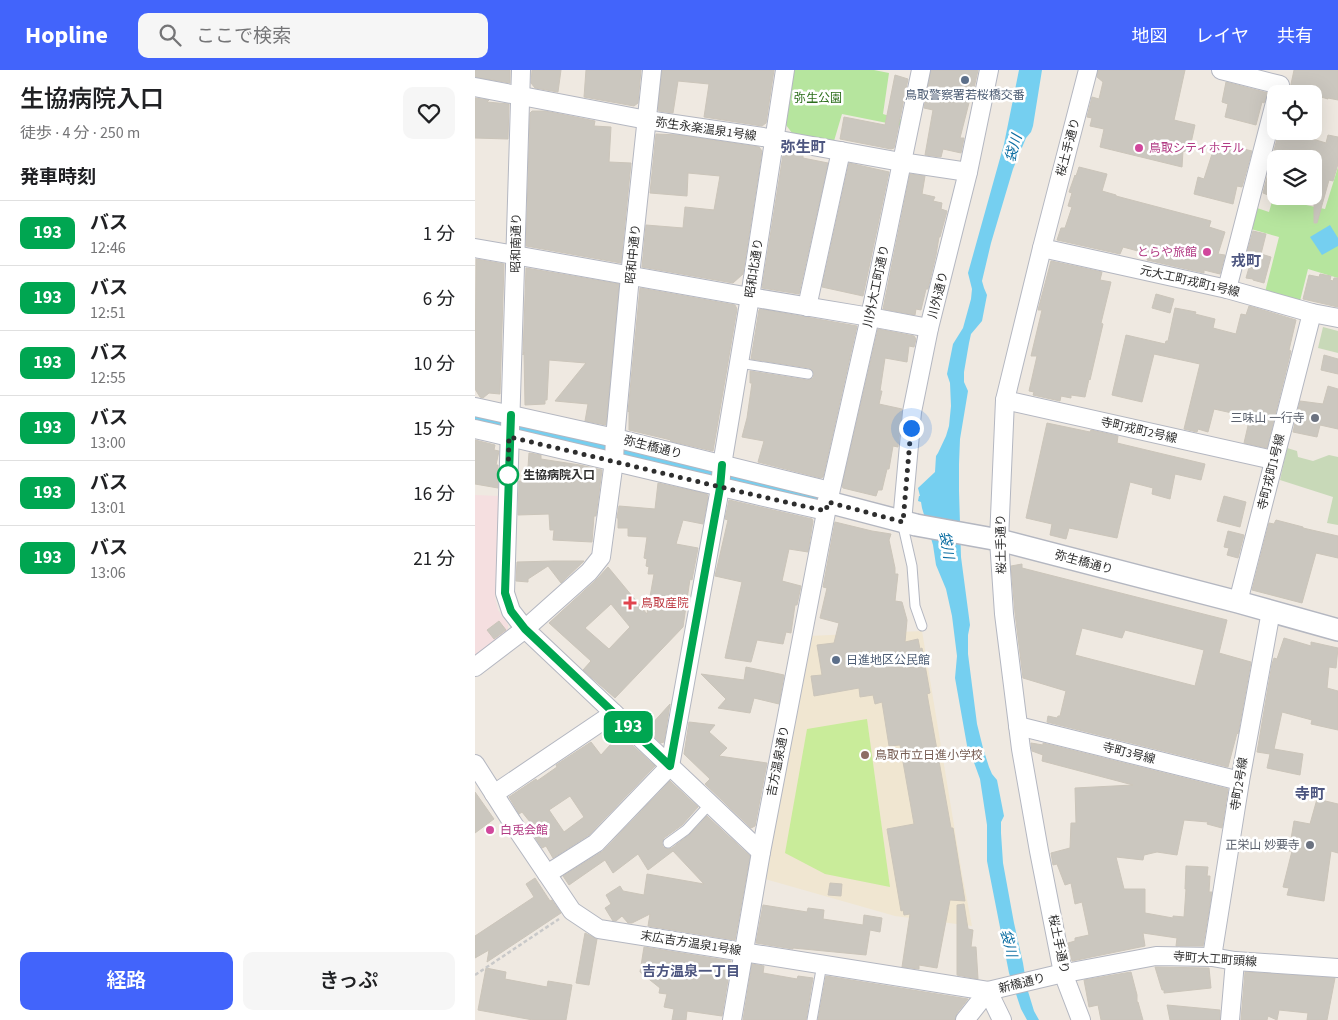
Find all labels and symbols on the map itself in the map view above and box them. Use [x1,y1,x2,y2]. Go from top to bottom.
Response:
marker: 鳥取警察署若桜橋交番 [959,74,971,86]
place label: 鳥取警察署若桜橋交番 [905,87,1025,104]
park label: 弥生公園 [794,90,842,107]
street label: 弥生永楽温泉1号線 [654,114,758,145]
street label: 桜土手通り [1053,116,1084,178]
water label: 袋川 [1000,130,1028,164]
district label: 弥生町 [780,137,826,158]
place label: 鳥取シティホテル [1149,140,1244,157]
marker: 鳥取シティホテル [1133,142,1145,154]
street label: 昭和南通り [507,213,526,273]
street label: 昭和中通り [622,223,645,285]
street label: 昭和北通り [741,237,768,299]
street label: 川外大工町通り [859,243,894,329]
place label: とらや旅館 [1137,244,1197,261]
marker: とらや旅館 [1201,246,1213,258]
district label: 戎町 [1231,251,1261,272]
street label: 元大工町戎町1号線 [1138,262,1241,301]
street label: 川外通り [924,270,953,320]
place label: 三味山 一行寺 [1231,410,1305,427]
marker: 三味山 一行寺 [1309,412,1321,424]
street label: 寺町戎町2号線 [1099,413,1179,448]
your location [899,416,924,441]
street label: 弥生橋通り [622,432,684,463]
street label: 寺町戎町1号線 [1254,432,1289,512]
marker: 生協病院入口 [497,464,519,486]
place label: 生協病院入口 [523,467,595,484]
street label: 桜土手通り [992,514,1011,574]
water label: 袋川 [934,530,959,563]
street label: 弥生橋通り [1053,547,1115,578]
place label: 鳥取産院 [641,595,689,612]
marker: 鳥取産院 [623,596,637,610]
place label: 日進地区公民館 [846,652,930,669]
marker: 日進地区公民館 [830,654,842,666]
line badge: 193 [599,711,657,743]
street label: 吉方温泉通り [763,724,794,798]
street label: 寺町3号線 [1101,739,1157,768]
place label: 鳥取市立日進小学校 [875,747,983,764]
marker: 鳥取市立日進小学校 [859,749,871,761]
street label: 寺町2号線 [1227,756,1252,812]
district label: 寺町 [1295,784,1325,805]
place label: 白兎会館 [500,822,548,839]
marker: 白兎会館 [484,824,496,836]
place label: 正栄山 妙要寺 [1226,837,1300,854]
marker: 正栄山 妙要寺 [1304,839,1316,851]
street label: 桜土手通り [1044,913,1073,975]
street label: 末広吉方温泉1号線 [639,927,743,960]
water label: 袋川 [995,927,1022,961]
street label: 寺町大工町頭線 [1172,948,1257,971]
district label: 吉方温泉一丁目 [642,962,740,982]
street label: 新橋通り [997,969,1047,998]

